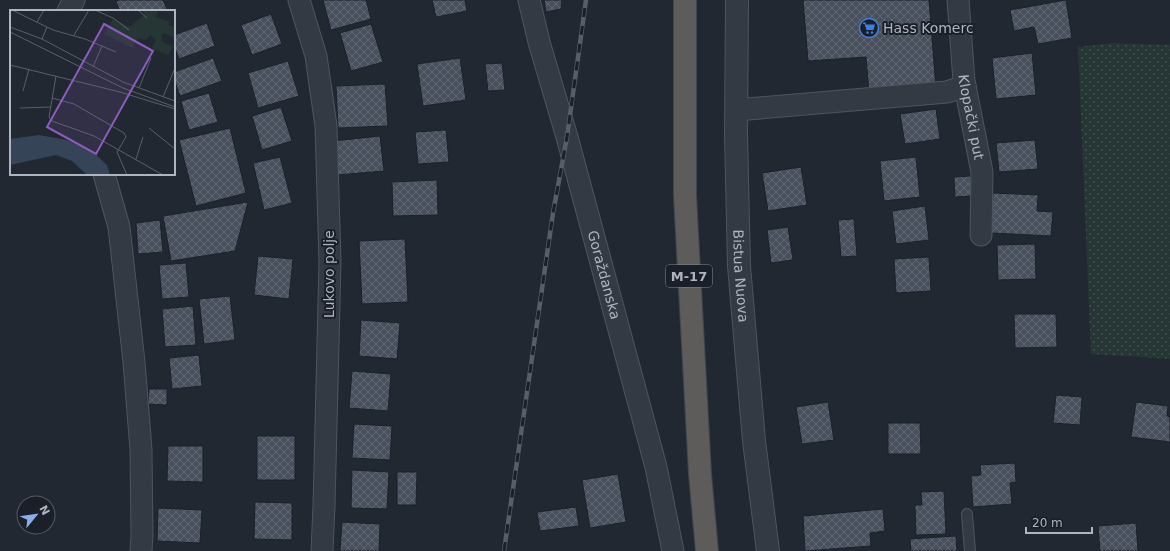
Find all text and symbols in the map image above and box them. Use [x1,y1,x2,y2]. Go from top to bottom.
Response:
inset map [10,10,175,175]
supermarket icon: Hass Komerc [858,17,880,39]
place label: Hass Komerc [883,20,974,36]
street label: Klopački put [956,74,987,162]
street label: Goraždanska [585,229,624,321]
street label: Bistua Nuova [730,229,752,323]
street label: Lukovo polje [321,230,337,318]
road number: M-17 [666,265,712,287]
north arrow [16,495,56,535]
text: N [36,503,52,518]
scale bar [1026,509,1092,535]
text: 20 m [1032,516,1063,530]

